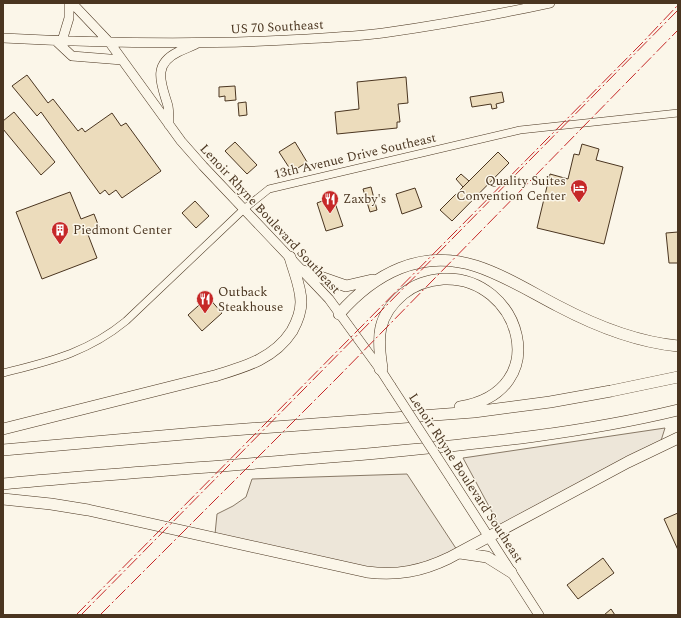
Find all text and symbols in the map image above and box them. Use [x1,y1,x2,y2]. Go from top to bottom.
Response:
street label: US 70 Southeast [230,15,325,39]
street label: 13th Avenue Drive Southeast [272,127,439,184]
street label: Lenoir Rhyne Boulevard Southeast [195,139,345,299]
place label: Quality Suites Convention Center [456,171,566,206]
hotel icon: Quality Suites Convention Center [569,178,589,203]
restaurant icon: Zaxby's [320,189,340,214]
place label: Zaxby's [343,189,386,209]
building icon: Piedmont Center [50,220,70,245]
place label: Piedmont Center [73,220,172,240]
place label: Outback Steakhouse [218,282,283,317]
restaurant icon: Outback Steakhouse [195,289,215,314]
street label: Lenoir Rhyne Boulevard Southeast [403,389,529,567]

